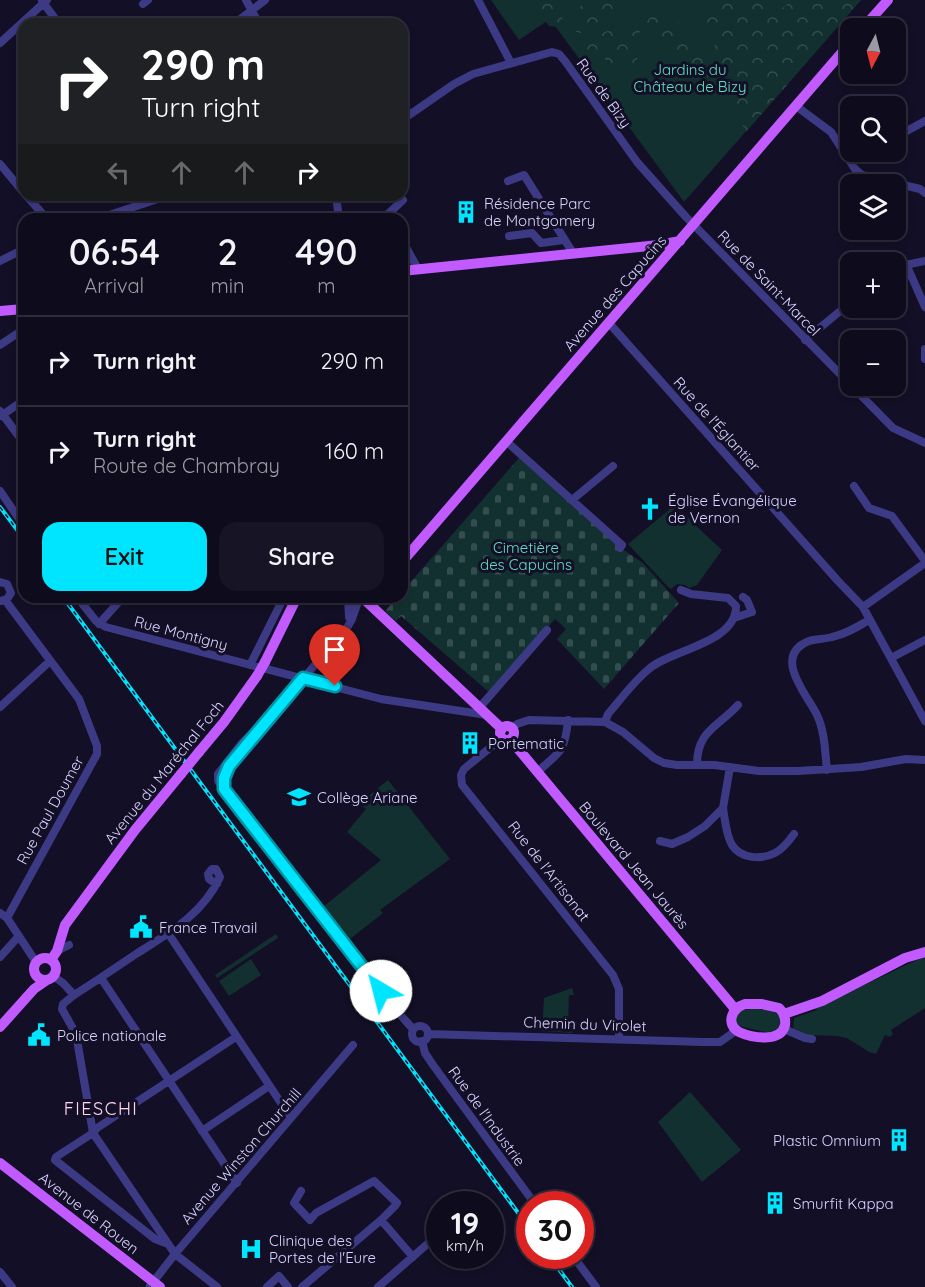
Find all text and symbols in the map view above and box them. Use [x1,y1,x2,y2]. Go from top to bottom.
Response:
north arrow [840,18,906,84]
map controls [840,18,906,396]
text: 290 m [141,38,265,91]
icon: right [42,42,120,120]
street label: Rue de Bizy [572,55,636,131]
park label: Jardins du Château de Bizy [634,60,746,96]
text: Turn right [141,90,260,124]
button: search [840,96,906,162]
icon: left [102,156,135,189]
icon: ahead [165,156,198,189]
icon: ahead [228,156,261,189]
icon: right [291,156,324,189]
button: layers [840,174,906,240]
place label: Résidence Parc de Montgomery [484,194,595,230]
building icon: Résidence Parc de Montgomery [453,199,479,225]
street label: Rue de Saint-Marcel [714,226,824,340]
text: 06:54 [69,229,160,274]
text: 2 [217,229,238,274]
text: 490 [295,229,357,274]
street label: Avenue des Capucins [560,231,670,355]
button: + [840,252,906,318]
text: Arrival [84,273,144,298]
text: min [211,273,245,298]
text: m [317,273,335,298]
button: − [840,330,906,396]
icon: right [42,345,75,378]
text: Turn right [93,347,197,375]
text: 290 m [320,347,384,375]
street label: Rue de l'Églantier [670,373,765,475]
text: Turn right [93,425,197,453]
icon: right [42,435,75,468]
text: 160 m [325,437,384,465]
text: Route de Chambray [93,453,280,478]
place label: Église Évangélique de Vernon [668,491,797,527]
church icon: Église Évangélique de Vernon [637,496,663,522]
button: Exit [42,522,207,591]
button: Share [219,522,384,591]
park label: Cimetière des Capucins [480,538,572,574]
street label: Rue Montigny [132,611,230,655]
pin [309,624,360,686]
icon: arrive [318,633,351,666]
street label: Avenue du Maréchal Foch [100,696,228,848]
building icon: Portematic [457,730,483,756]
place label: Portematic [488,734,564,753]
street label: Rue Paul Doumer [12,752,88,868]
school or university icon: Collège Ariane [286,784,312,810]
place label: Collège Ariane [317,788,418,807]
street label: Boulevard Jean Jaurès [575,797,693,933]
street label: Rue de l'Artisanat [504,817,594,925]
public building icon: France Travail [128,914,154,940]
place label: France Travail [159,918,257,937]
position arrow [349,959,413,1023]
street label: Chemin du Virolet [523,1012,647,1036]
public building icon: Police nationale [26,1022,52,1048]
place label: Police nationale [57,1026,167,1045]
street label: Rue de l'Industrie [444,1062,530,1170]
street label: Avenue Winston Churchill [177,1084,305,1228]
district label: FIESCHI [64,1097,138,1120]
building icon: Plastic Omnium [886,1127,912,1153]
place label: Plastic Omnium [773,1131,881,1150]
street label: Avenue de Rouen [35,1168,143,1258]
building icon: Smurfit Kappa [762,1190,788,1216]
speed limit sign: 30 [516,1191,594,1269]
place label: Smurfit Kappa [793,1194,894,1213]
text: 19 [451,1204,479,1242]
place label: Clinique des Portes de l'Eure [269,1231,376,1267]
hospital icon: Clinique des Portes de l'Eure [238,1236,264,1262]
text: km/h [446,1236,484,1255]

